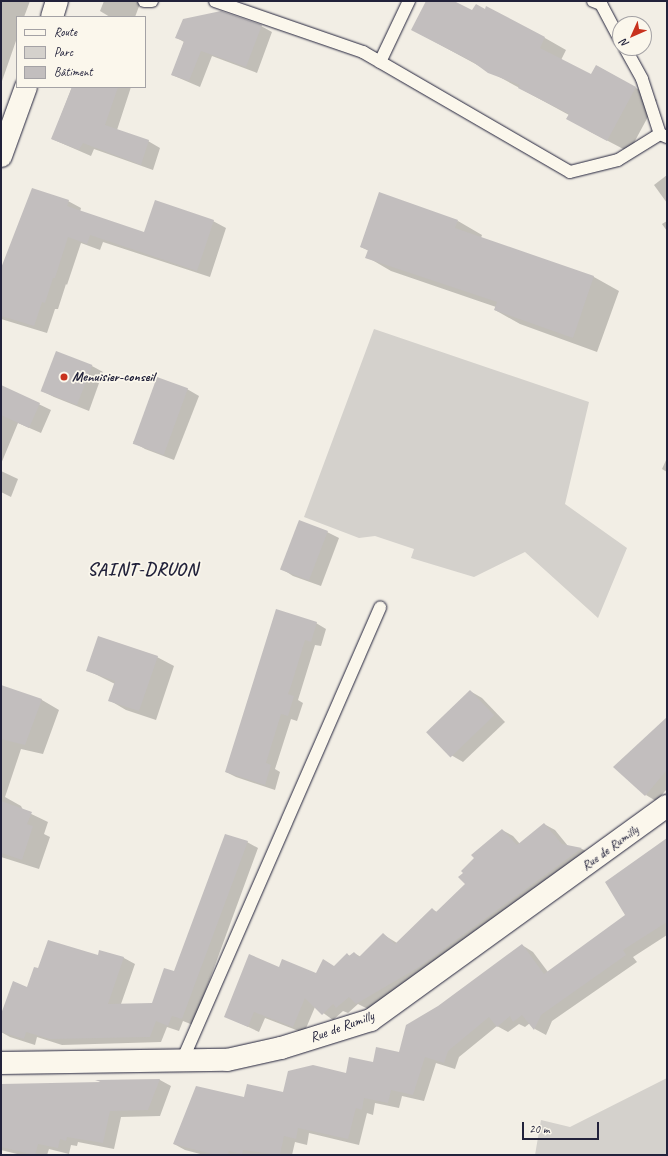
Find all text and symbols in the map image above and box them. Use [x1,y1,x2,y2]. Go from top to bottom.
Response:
legend [16,16,146,88]
north arrow [612,16,652,56]
text: Route [54,24,77,40]
text: N [617,36,632,51]
text: Parc [54,44,73,60]
text: Bâtiment [54,64,92,80]
place label: Menuisier-conseil [72,369,155,385]
marker: Menuisier-conseil [59,372,69,382]
district label: SAINT-DRUON [89,558,197,580]
street label: Rue de Rumilly [578,822,642,874]
street label: Rue de Rumilly [308,1008,376,1046]
scale bar [524,1114,601,1140]
text: 20 m [529,1121,549,1137]

